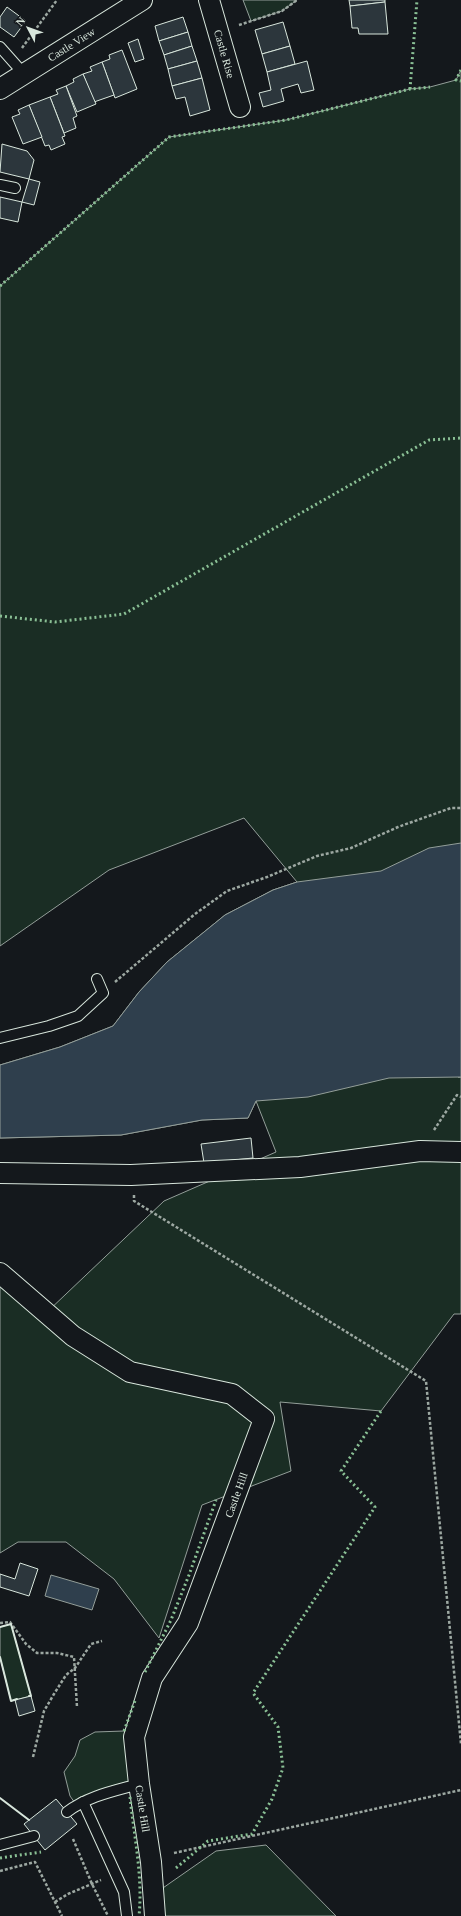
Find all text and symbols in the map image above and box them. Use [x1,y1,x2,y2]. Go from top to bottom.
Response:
north arrow [8,8,48,48]
text: N [13,14,28,28]
street label: Castle View [45,25,97,64]
street label: Castle Rise [212,28,237,80]
street label: Castle Hill [222,1471,250,1519]
street label: Castle Hill [133,1784,152,1833]

